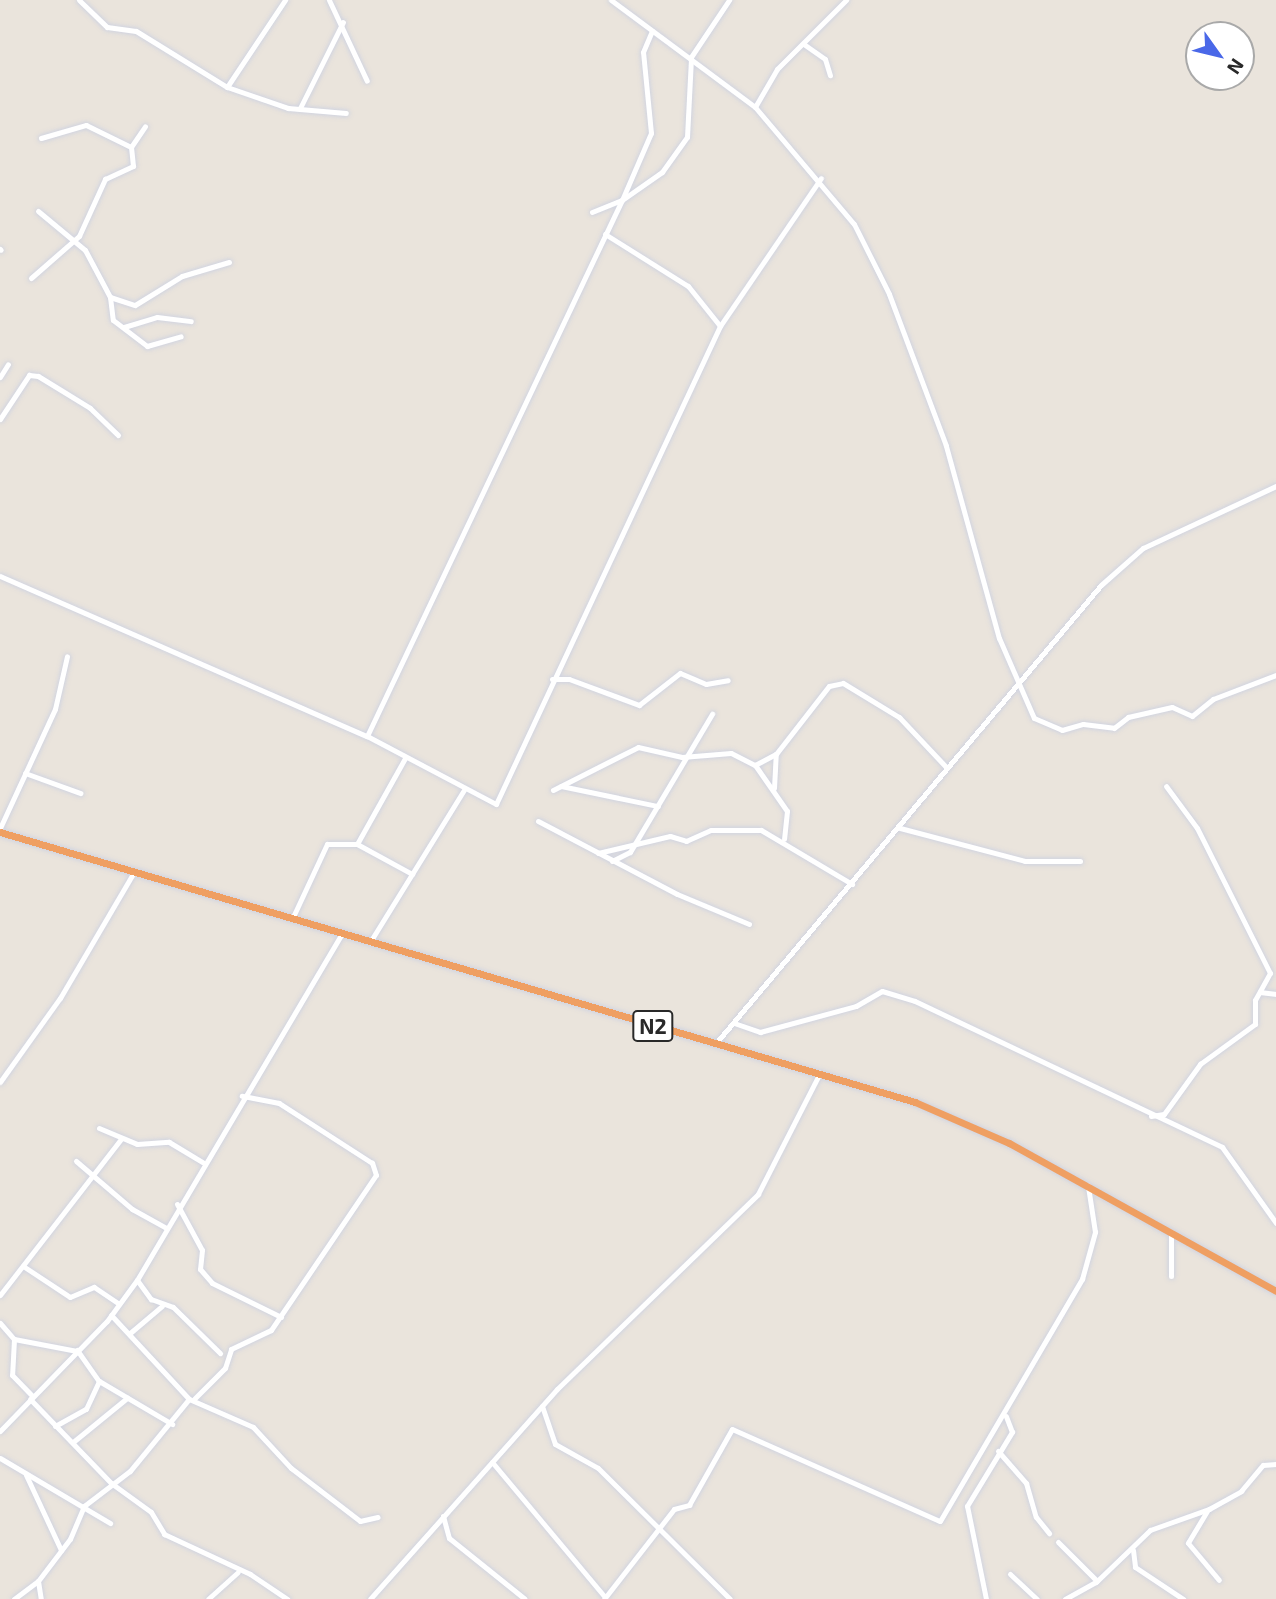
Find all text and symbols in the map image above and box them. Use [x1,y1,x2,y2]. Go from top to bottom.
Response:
north arrow [1185,21,1255,91]
text: N [1223,55,1250,79]
road number: N2 [632,1009,674,1044]

